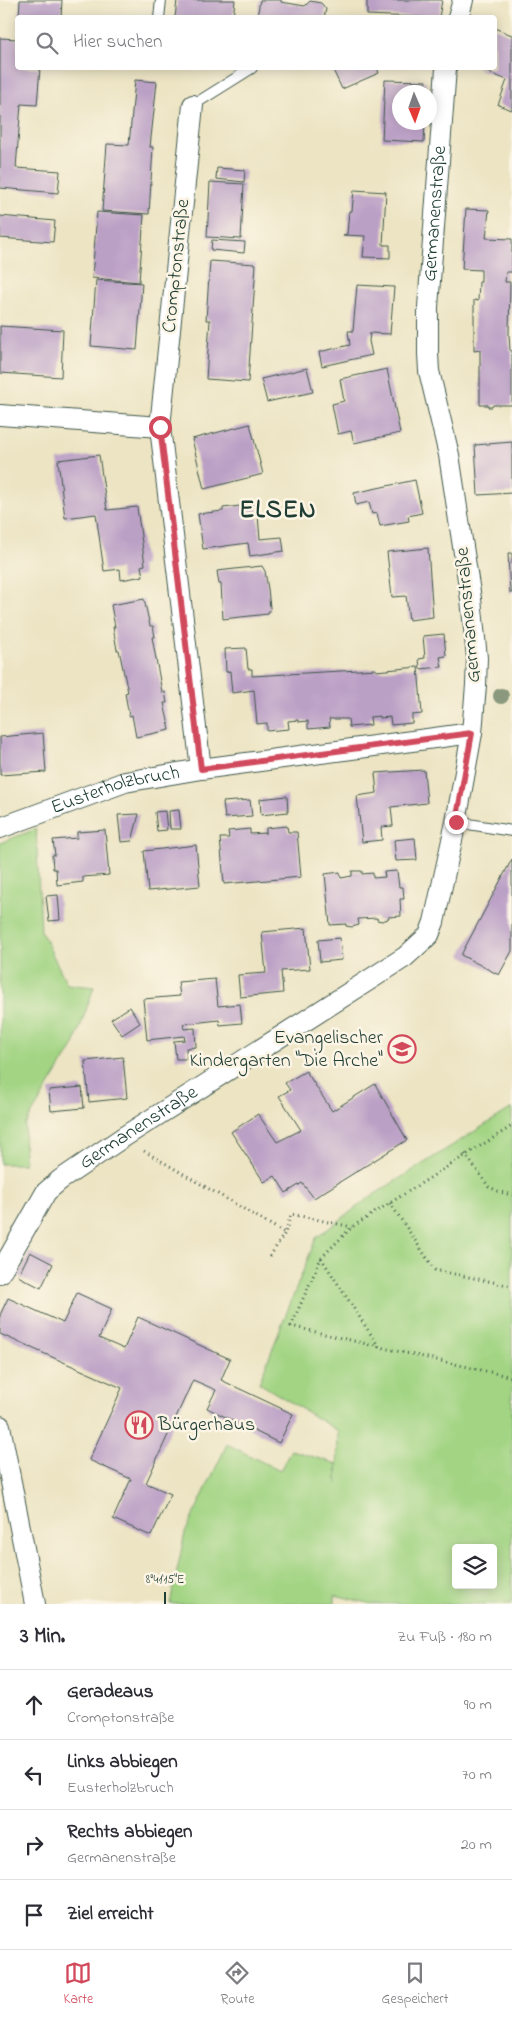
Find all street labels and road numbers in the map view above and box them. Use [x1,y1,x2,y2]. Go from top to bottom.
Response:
street label: Germanenstraße [415,145,455,282]
street label: Cromptonstraße [156,198,198,334]
street label: Germanenstraße [449,546,489,684]
street label: Eusterholzbruch [47,758,182,822]
street label: Germanenstraße [74,1079,204,1177]

